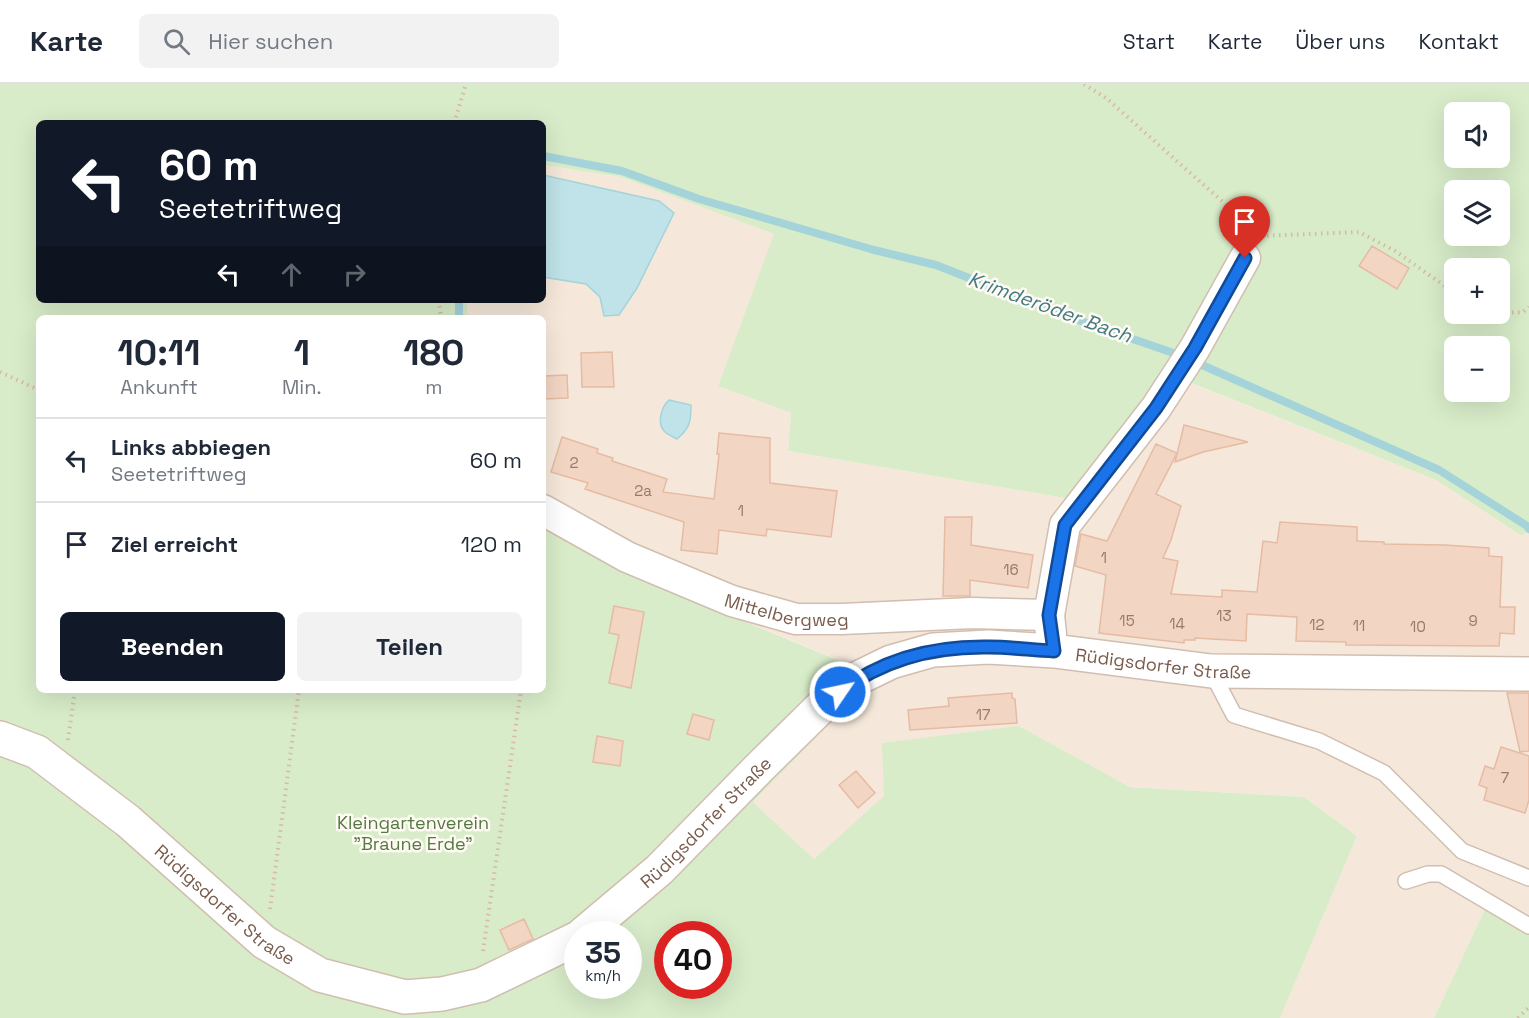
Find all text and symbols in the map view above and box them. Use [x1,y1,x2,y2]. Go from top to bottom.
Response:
search box [139,14,559,68]
text: Karte [30,23,103,59]
icon: search [160,25,193,58]
text: Hier suchen [208,27,333,55]
text: Start [1123,28,1175,55]
text: Karte [1208,28,1262,55]
text: Über uns [1295,28,1385,55]
text: Kontakt [1418,28,1499,55]
map controls [1444,102,1510,402]
button: sound [1444,102,1510,168]
text: 60 m [159,139,259,192]
icon: left [60,144,138,222]
button: layers [1444,180,1510,246]
text: Seetetriftweg [159,191,342,226]
pin [1219,196,1270,258]
icon: arrive [1228,205,1261,238]
icon: left [212,258,245,291]
icon: ahead [275,258,308,291]
icon: right [338,258,371,291]
button: + [1444,258,1510,324]
water label: Krimderöder Bach [965,265,1136,349]
text: 10:11 [118,330,200,376]
text: 1 [294,330,310,376]
text: 180 [403,330,464,376]
button: − [1444,336,1510,402]
text: Ankunft [120,374,198,400]
text: Min. [282,374,322,400]
text: m [425,374,442,400]
text: Links abbiegen [111,433,271,461]
icon: left [60,444,93,477]
text: 60 m [470,446,522,474]
house number: 2 [569,453,579,472]
text: Seetetriftweg [111,461,247,487]
house number: 2a [634,481,652,500]
house number: 1 [738,501,744,520]
icon: arrive [60,528,93,561]
text: Ziel erreicht [111,530,238,558]
text: 120 m [461,530,522,558]
house number: 1 [1101,548,1107,567]
house number: 16 [1003,560,1019,579]
street label: Mittelbergweg [722,588,849,631]
house number: 13 [1216,606,1232,625]
house number: 15 [1119,611,1135,630]
house number: 9 [1468,611,1478,630]
button: Beenden [60,612,285,681]
button: Teilen [297,612,522,681]
house number: 14 [1169,614,1185,633]
house number: 12 [1309,615,1325,634]
house number: 11 [1353,616,1365,635]
house number: 10 [1410,617,1426,636]
street label: Rüdigsdorfer Straße [1074,642,1251,683]
position arrow [808,660,872,724]
house number: 17 [976,705,990,724]
street label: Rüdigsdorfer Straße [635,751,776,893]
house number: 7 [1501,768,1509,787]
park label: Kleingartenverein "Braune Erde" [337,811,489,855]
street label: Rüdigsdorfer Straße [150,839,300,969]
speed limit sign: 40 [654,921,732,999]
text: 35 [585,933,621,972]
text: km/h [585,966,621,985]

